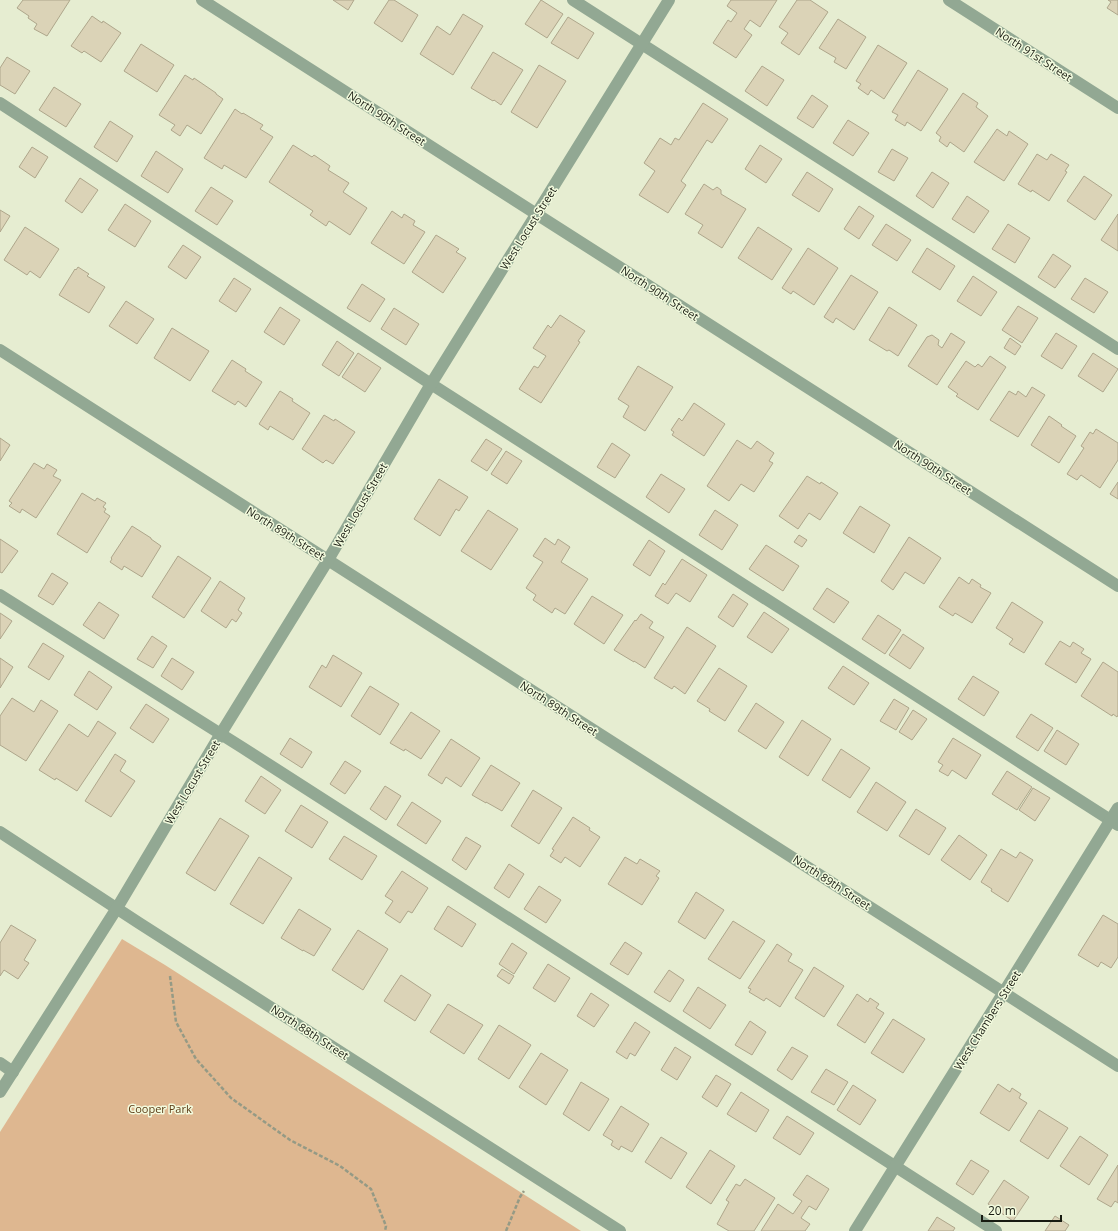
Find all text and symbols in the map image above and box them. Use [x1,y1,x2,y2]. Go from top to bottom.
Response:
street label: North 91st Street [993,24,1075,84]
street label: North 90th Street [345,87,429,149]
street label: West Locust Street [496,183,560,272]
street label: North 90th Street [618,262,702,324]
street label: North 90th Street [891,436,975,498]
street label: West Locust Street [330,460,390,550]
street label: North 89th Street [244,503,328,563]
street label: North 89th Street [517,677,601,739]
street label: West Locust Street [161,737,223,827]
street label: North 89th Street [790,851,874,913]
street label: West Chambers Street [950,967,1024,1073]
street label: North 88th Street [268,1001,352,1063]
park label: Cooper Park [128,1101,192,1116]
scale bar [982,1197,1061,1223]
text: 20 m [988,1202,1016,1219]

